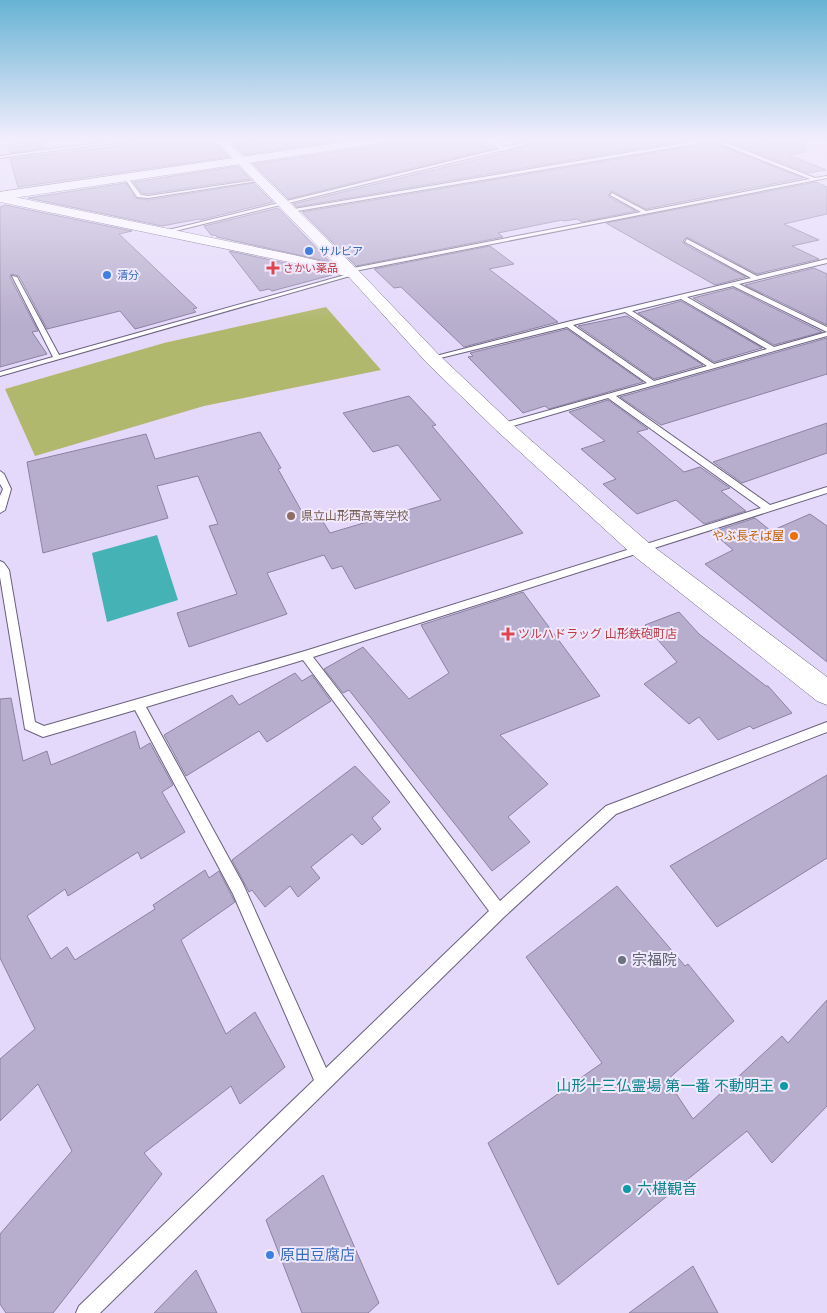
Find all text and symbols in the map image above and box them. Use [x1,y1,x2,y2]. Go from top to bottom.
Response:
place label: サルビア [319,244,363,259]
marker: サルビア [303,245,315,257]
place label: さかい薬品 [283,261,338,276]
marker: さかい薬品 [267,262,279,274]
place label: 清分 [117,268,139,283]
marker: 清分 [101,269,113,281]
place label: 県立山形西高等学校 [301,508,409,524]
marker: 県立山形西高等学校 [285,510,297,522]
place label: やぶ長そば屋 [712,528,784,544]
marker: やぶ長そば屋 [788,530,800,542]
place label: ツルハドラッグ 山形鉄砲町店 [518,626,677,642]
marker: ツルハドラッグ 山形鉄砲町店 [502,628,514,640]
place label: 宗福院 [632,950,677,970]
marker: 宗福院 [616,954,628,966]
place label: 山形十三仏霊場 第一番 不動明王 [556,1076,774,1096]
marker: 山形十三仏霊場 第一番 不動明王 [778,1080,790,1092]
place label: 六椹観音 [637,1179,697,1199]
marker: 六椹観音 [621,1183,633,1195]
place label: 原田豆腐店 [280,1245,355,1265]
marker: 原田豆腐店 [264,1249,276,1261]

